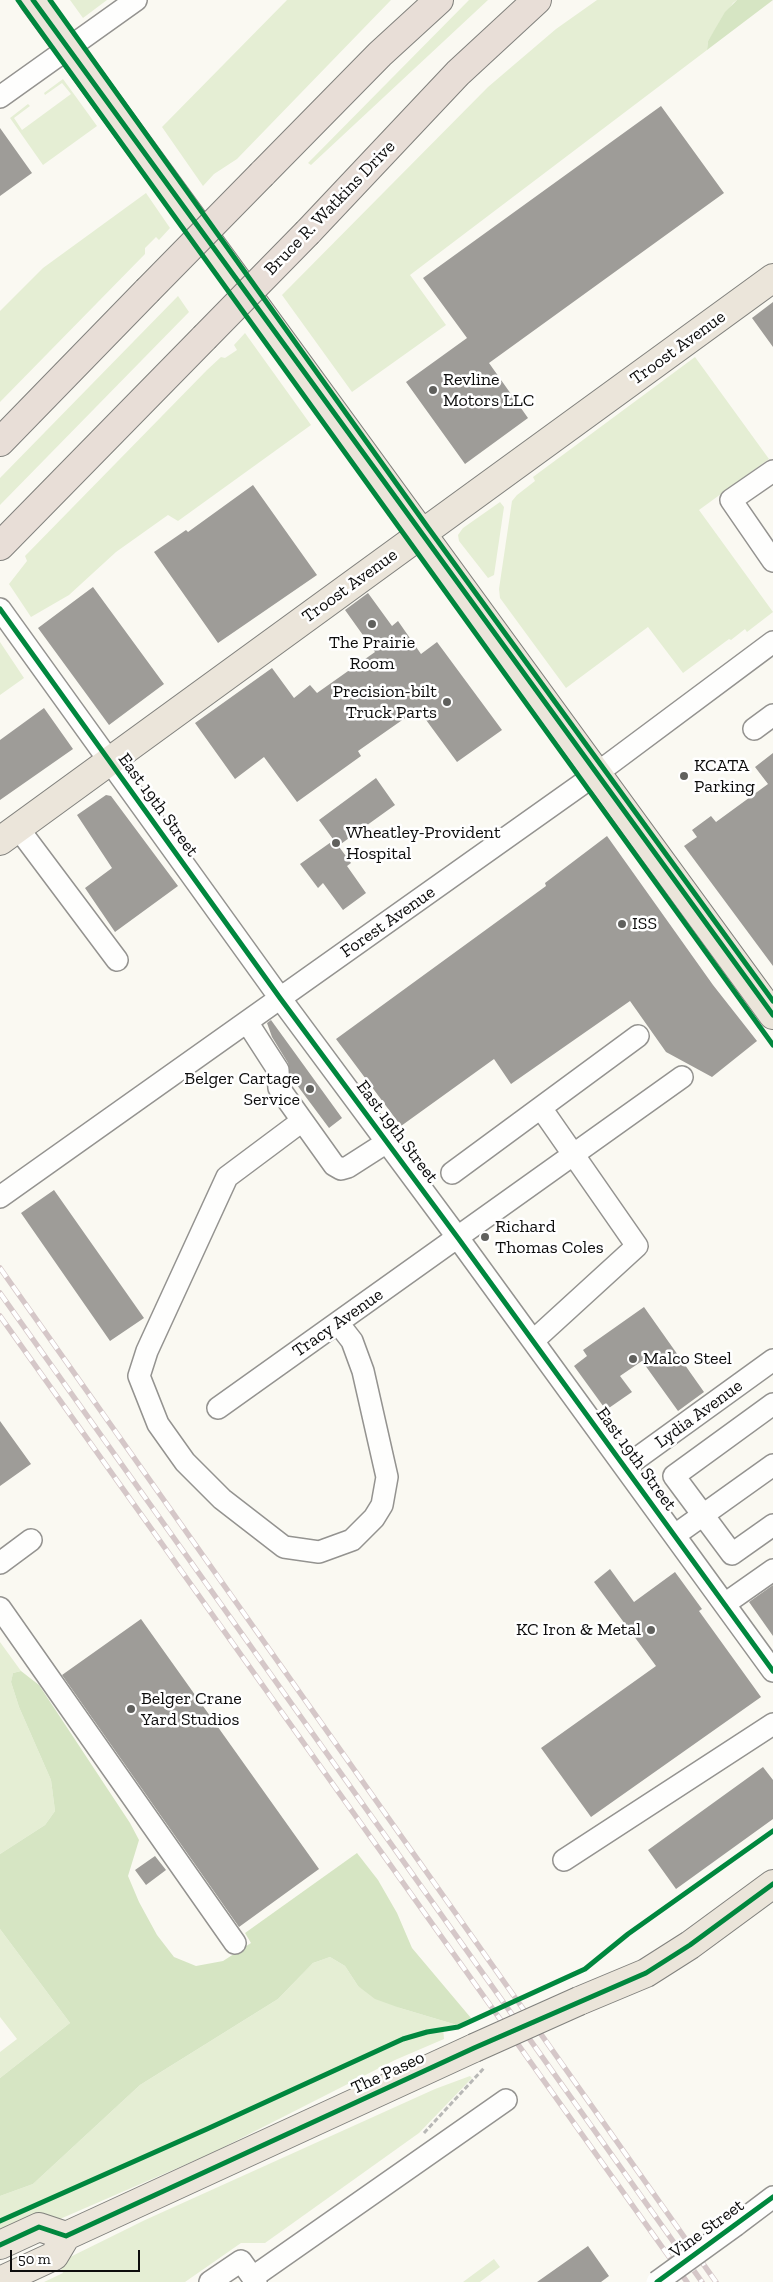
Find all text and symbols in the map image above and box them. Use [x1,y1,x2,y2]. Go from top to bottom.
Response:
street label: Bruce R. Watkins Drive [260,136,400,280]
street label: Troost Avenue [626,306,730,390]
place label: Revline Motors LLC [443,369,534,412]
marker: Revline Motors LLC [427,384,439,396]
street label: Troost Avenue [298,544,402,628]
marker: The Prairie Room [366,618,378,630]
place label: The Prairie Room [329,632,415,674]
place label: Precision-bilt Truck Parts [333,681,437,724]
marker: Precision-bilt Truck Parts [441,696,453,708]
street label: East 19th Street [113,749,203,861]
place label: KCATA Parking [694,755,755,798]
marker: KCATA Parking [678,770,690,782]
place label: Wheatley-Provident Hospital [346,822,501,864]
marker: Wheatley-Provident Hospital [330,837,342,849]
street label: Forest Avenue [337,881,439,963]
place label: ISS [632,913,657,935]
marker: ISS [616,918,628,930]
place label: Belger Cartage Service [184,1068,300,1110]
street label: East 19th Street [351,1077,443,1187]
marker: Belger Cartage Service [304,1083,316,1095]
place label: Richard Thomas Coles [495,1216,604,1258]
marker: Richard Thomas Coles [479,1231,491,1243]
street label: Tracy Avenue [288,1284,388,1362]
place label: Malco Steel [643,1348,732,1370]
marker: Malco Steel [627,1353,639,1365]
street label: Lydia Avenue [651,1375,747,1453]
street label: East 19th Street [591,1403,681,1515]
place label: KC Iron & Metal [516,1619,641,1641]
marker: KC Iron & Metal [645,1624,657,1636]
place label: Belger Crane Yard Studios [141,1688,242,1730]
marker: Belger Crane Yard Studios [125,1703,137,1715]
street label: The Paseo [348,2047,428,2099]
street label: Vine Street [666,2195,748,2263]
scale bar [12,2240,142,2272]
text: 50 m [18,2250,51,2268]

